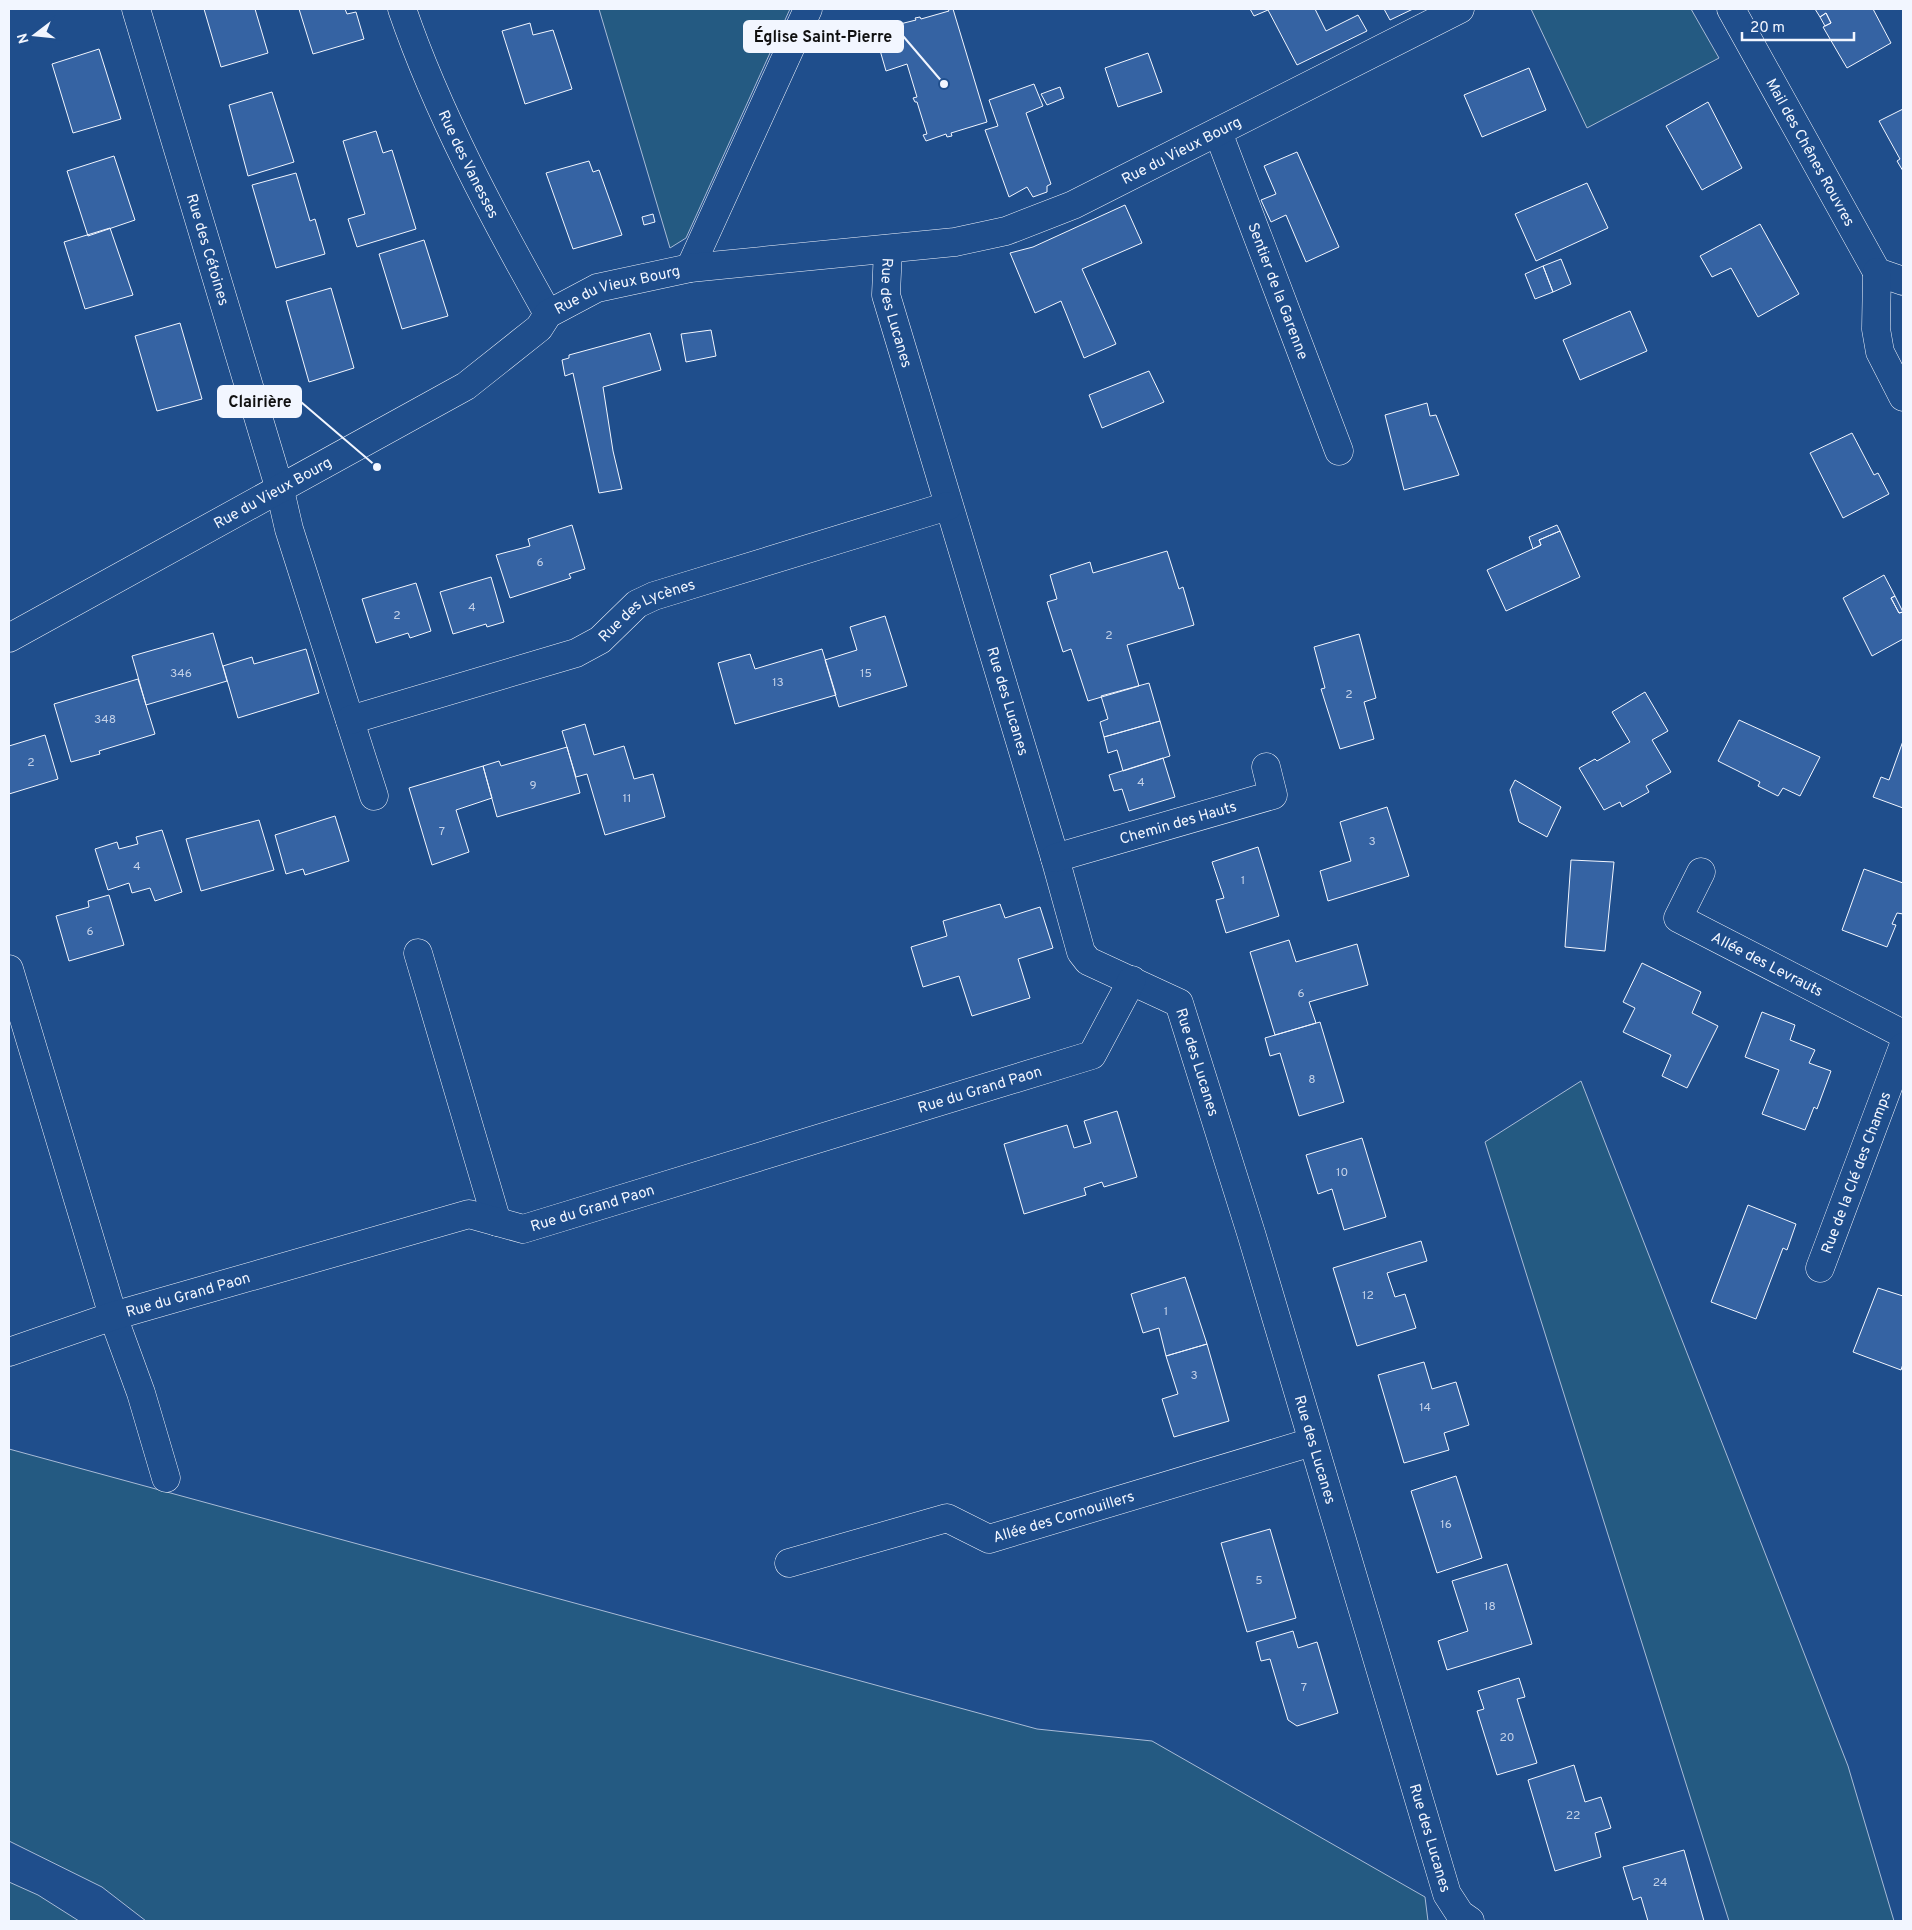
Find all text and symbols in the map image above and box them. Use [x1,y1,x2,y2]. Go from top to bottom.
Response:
north arrow [10,10,60,60]
scale bar [1742,10,1854,42]
text: 20 m [1750,19,1785,38]
callout: Église Saint-Pierre [744,21,903,52]
text: Église Saint-Pierre [754,26,892,48]
text: N [14,31,34,45]
street label: Mail des Chênes Rouvres [1761,76,1858,230]
street label: Rue des Vanesses [433,108,502,222]
street label: Rue du Vieux Bourg [1119,113,1245,190]
street label: Rue des Cétoines [181,192,232,308]
street label: Sentier de la Garenne [1242,220,1311,363]
street label: Rue des Lucanes [875,257,915,370]
street label: Rue du Vieux Bourg [552,262,682,320]
callout: Clairière [218,386,301,417]
text: Clairière [228,393,292,413]
street label: Rue du Vieux Bourg [211,454,336,534]
house number: 6 [536,555,544,571]
street label: Rue des Lycènes [595,576,698,647]
house number: 4 [468,600,476,616]
house number: 2 [393,608,401,624]
house number: 2 [1105,628,1113,644]
street label: Rue des Lucanes [981,645,1032,758]
house number: 346 [170,666,192,682]
house number: 15 [860,666,872,682]
house number: 13 [772,675,784,691]
house number: 2 [1345,687,1353,703]
house number: 348 [94,712,116,728]
house number: 2 [27,755,35,771]
house number: 4 [1137,775,1145,791]
house number: 9 [529,778,537,794]
house number: 11 [623,791,631,807]
street label: Chemin des Hauts [1118,798,1239,850]
house number: 7 [439,824,445,840]
house number: 3 [1368,834,1376,850]
house number: 4 [133,859,141,875]
house number: 1 [1241,873,1245,889]
house number: 6 [86,924,94,940]
street label: Allée des Levrauts [1708,929,1826,1002]
house number: 6 [1297,986,1305,1002]
street label: Rue des Lucanes [1170,1006,1222,1119]
street label: Rue du Grand Paon [916,1063,1045,1119]
house number: 8 [1308,1072,1316,1088]
street label: Rue de la Clé des Champs [1818,1089,1896,1257]
house number: 10 [1336,1165,1348,1181]
street label: Rue du Grand Paon [528,1181,657,1237]
street label: Rue du Grand Paon [124,1269,253,1323]
house number: 12 [1362,1288,1374,1304]
house number: 1 [1164,1304,1168,1320]
house number: 3 [1190,1368,1198,1384]
street label: Rue des Lucanes [1289,1393,1339,1507]
house number: 14 [1419,1400,1431,1416]
street label: Allée des Cornouillers [991,1488,1137,1548]
house number: 16 [1440,1517,1452,1533]
house number: 5 [1255,1573,1263,1589]
house number: 18 [1484,1599,1496,1615]
house number: 7 [1301,1680,1307,1696]
house number: 20 [1499,1730,1515,1746]
street label: Rue des Lucanes [1404,1782,1454,1895]
house number: 22 [1566,1808,1580,1824]
house number: 24 [1653,1875,1667,1891]

